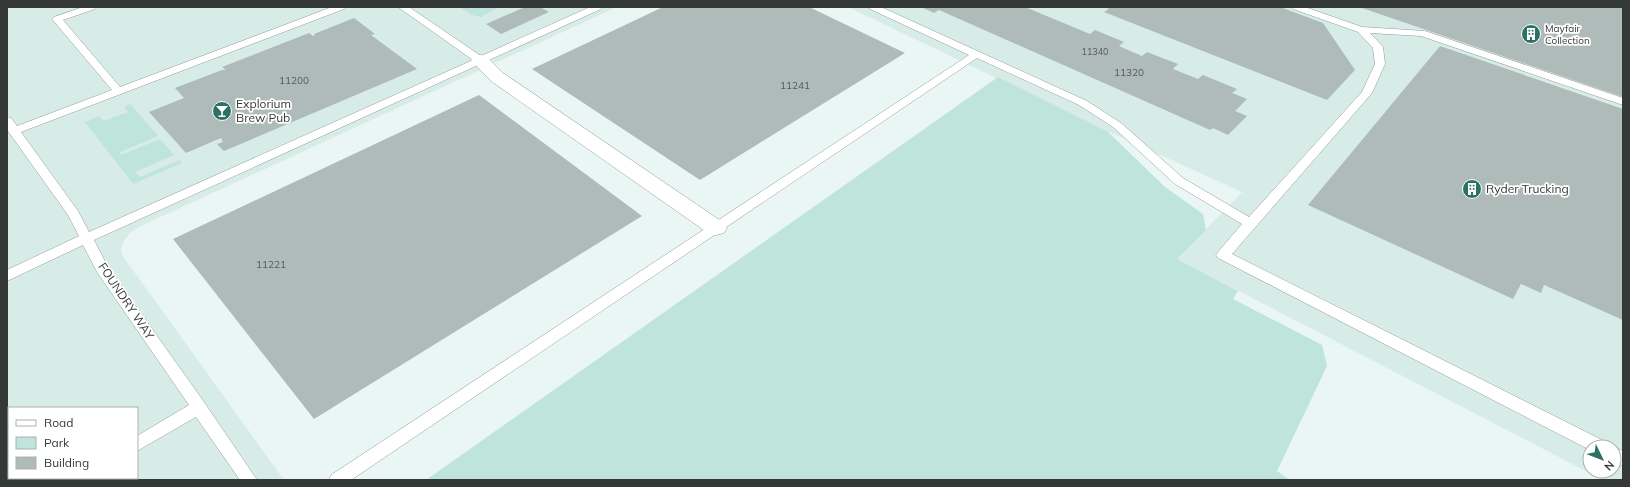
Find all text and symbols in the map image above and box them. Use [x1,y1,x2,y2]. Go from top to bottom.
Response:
place label: Mayfair Collection [1545,22,1590,47]
building icon: Mayfair Collection [1520,23,1542,45]
house number: 11340 [1081,46,1109,57]
house number: 11320 [1114,66,1144,79]
house number: 11200 [279,74,309,87]
house number: 11241 [780,79,810,92]
place label: Explorium Brew Pub [236,96,291,125]
bar icon: Explorium Brew Pub [211,100,233,122]
building icon: Ryder Trucking [1461,178,1483,200]
place label: Ryder Trucking [1486,181,1569,196]
house number: 11221 [256,258,286,271]
street label: FOUNDRY WAY [95,260,158,342]
legend [8,407,138,479]
text: Road [44,415,73,430]
text: Park [44,435,70,450]
north arrow [1582,439,1622,479]
text: Building [44,455,89,470]
text: N [1601,458,1617,474]

